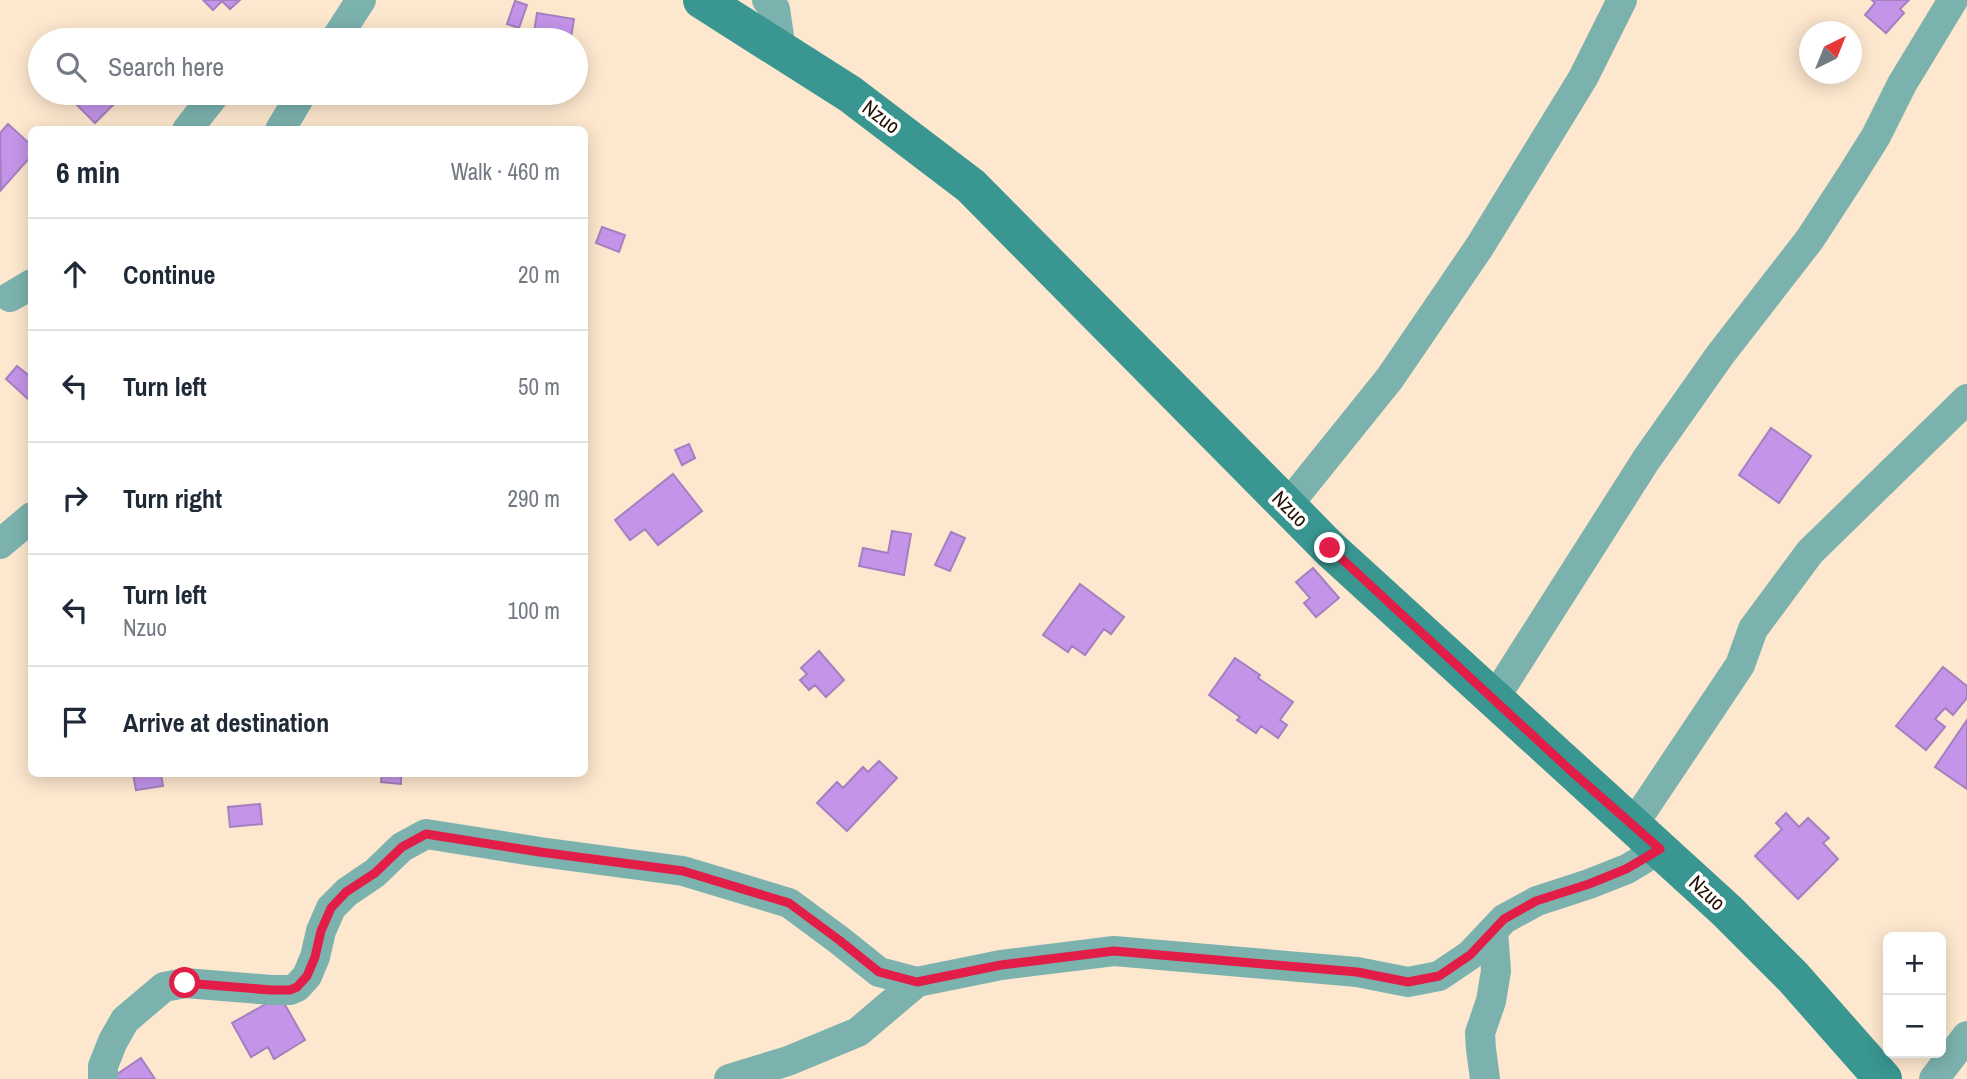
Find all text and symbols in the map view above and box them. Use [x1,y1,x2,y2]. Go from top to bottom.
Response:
north arrow [1799,21,1862,84]
search box [28,28,588,105]
icon: search [52,48,90,86]
text: Search here [108,49,224,84]
street label: Nzuo [857,93,906,140]
text: 6 min [56,152,120,192]
text: Walk · 460 m [451,156,560,187]
icon: ahead [56,255,94,293]
text: Continue [123,257,215,292]
text: 20 m [518,259,560,290]
icon: left [56,367,94,405]
text: Turn left [123,369,207,404]
text: 50 m [518,371,560,402]
icon: right [56,479,94,517]
text: Turn right [123,481,222,516]
text: 290 m [508,483,560,514]
street label: Nzuo [1266,484,1315,533]
route end [1314,532,1345,563]
text: Turn left [123,577,207,612]
icon: left [56,591,94,629]
text: 100 m [508,595,560,626]
text: Nzuo [123,612,167,643]
icon: arrive [56,703,94,741]
text: Arrive at destination [123,705,329,740]
street label: Nzuo [1683,868,1732,917]
map controls [1883,932,1946,1058]
button: + [1883,932,1946,995]
route start [169,967,200,998]
button: − [1883,995,1946,1058]

